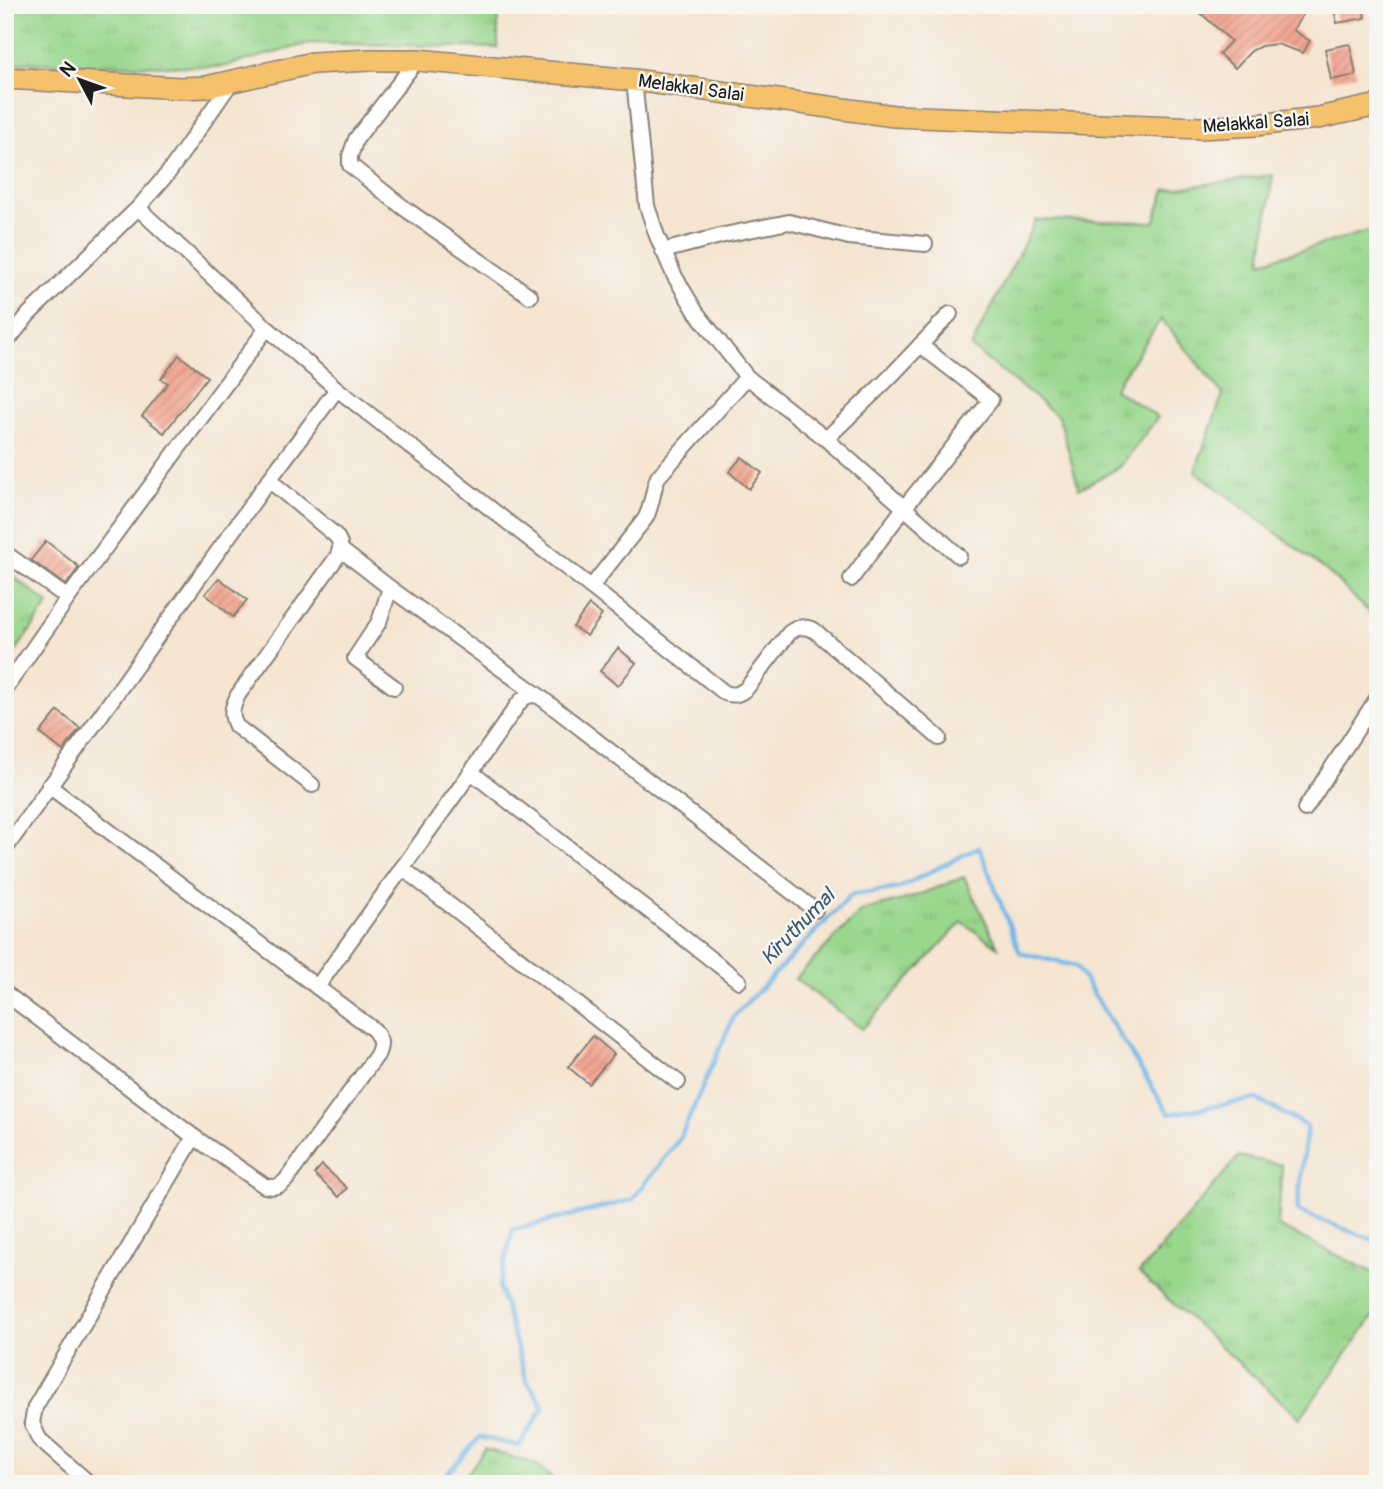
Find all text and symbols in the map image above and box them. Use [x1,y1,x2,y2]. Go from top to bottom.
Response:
north arrow [46,46,116,116]
text: N [55,57,81,82]
street label: Melakkal Salai [637,69,745,107]
street label: Melakkal Salai [1202,107,1310,139]
water label: Kiruthumal [755,882,842,971]

